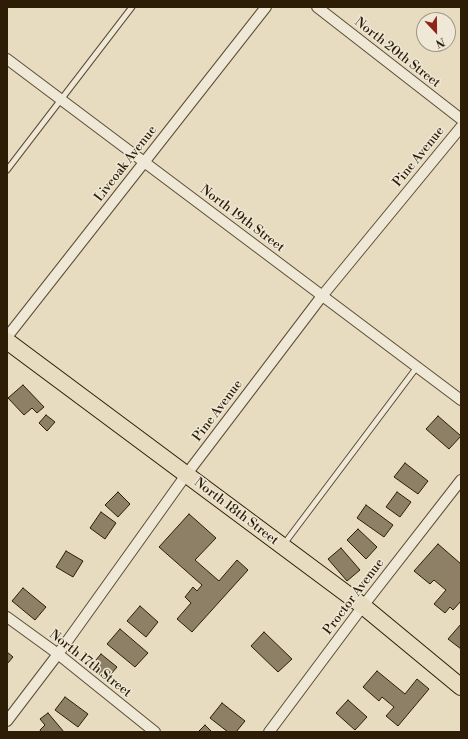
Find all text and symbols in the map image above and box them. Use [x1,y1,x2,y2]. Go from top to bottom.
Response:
north arrow [416,12,456,52]
street label: North 20th Street [351,15,443,91]
street label: Liveoak Avenue [92,123,160,205]
street label: Pine Avenue [390,124,448,190]
street label: North 19th Street [197,182,287,256]
street label: Pine Avenue [190,377,246,445]
street label: North 18th Street [191,475,281,549]
street label: Proctor Avenue [320,556,388,638]
street label: North 17th Street [46,627,134,701]

